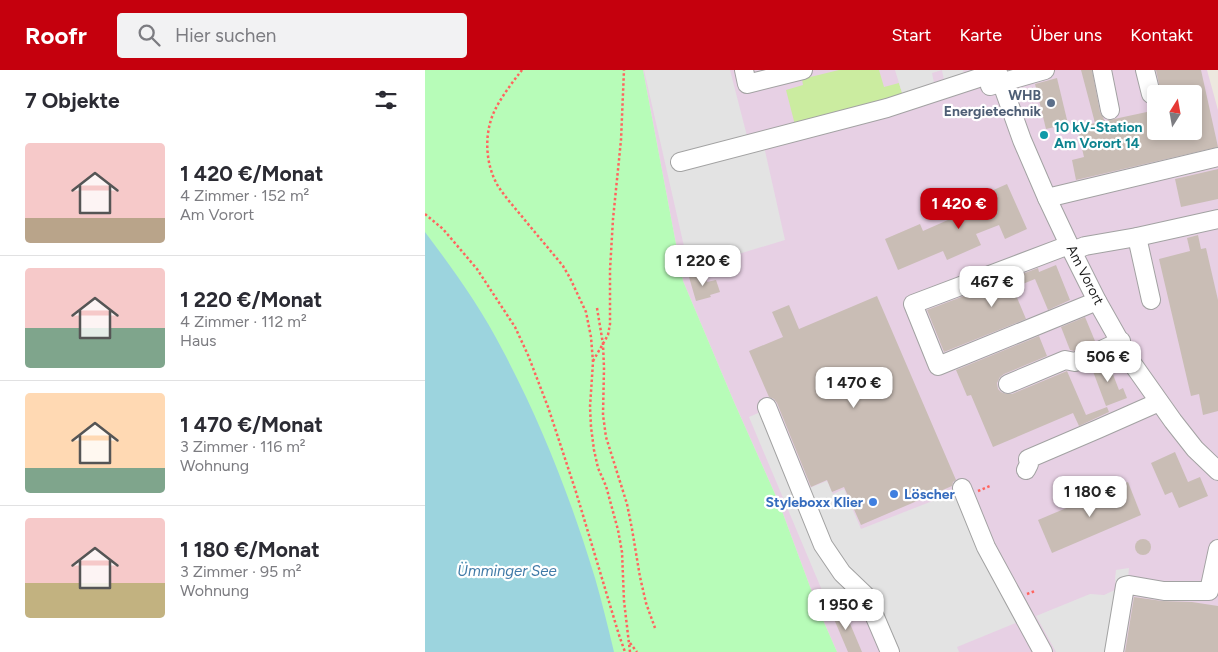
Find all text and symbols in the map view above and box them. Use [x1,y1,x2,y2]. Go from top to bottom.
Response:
search box [117,13,467,58]
text: Roofr [25,21,87,50]
icon: search [135,21,163,49]
text: Hier suchen [175,24,276,47]
text: Start [892,24,931,46]
text: Karte [959,24,1002,46]
text: Über uns [1030,24,1102,46]
text: Kontakt [1130,24,1193,46]
north arrow [1147,85,1203,140]
map controls [1147,85,1202,140]
icon: filters [372,86,400,114]
place label: WHB Energietechnik [944,87,1041,120]
text: 7 Objekte [25,88,120,113]
marker: WHB Energietechnik [1045,97,1057,109]
place label: 10 kV-Station Am Vorort 14 [1054,119,1143,152]
marker: 10 kV-Station Am Vorort 14 [1038,129,1050,141]
text: 1 420 €/Monat [180,161,323,186]
icon: home [65,163,125,223]
text: 4 Zimmer · 152 m² [180,186,309,205]
pin: 1 420 € [913,188,1005,230]
text: 1 420 € [931,194,987,213]
text: Am Vorort [180,205,254,224]
street label: Am Vorort [1063,242,1107,308]
pin: 1 220 € [657,244,749,287]
text: 1 220 € [676,251,730,270]
pin: 467 € [957,266,1027,308]
text: 467 € [970,272,1014,291]
text: 1 220 €/Monat [180,287,322,312]
icon: home [65,288,125,348]
text: 4 Zimmer · 112 m² [180,312,307,331]
text: Haus [180,331,217,350]
pin: 506 € [1073,340,1143,383]
text: 506 € [1086,347,1130,366]
pin: 1 470 € [808,366,900,409]
text: 1 470 € [827,373,881,392]
text: 1 470 €/Monat [180,412,323,437]
icon: home [65,413,125,473]
text: 3 Zimmer · 116 m² [180,437,306,456]
text: Wohnung [180,456,249,475]
pin: 1 180 € [1044,476,1136,518]
text: 1 180 € [1064,482,1116,501]
place label: Löscher [904,486,956,503]
marker: Löscher [888,488,900,500]
place label: Styleboxx Klier [766,494,864,511]
marker: Styleboxx Klier [867,496,879,508]
text: 1 180 €/Monat [180,537,320,562]
icon: home [65,538,125,598]
text: 3 Zimmer · 95 m² [180,562,302,581]
water label: Ümminger See [457,562,557,580]
text: Wohnung [180,581,249,600]
pin: 1 950 € [800,588,892,631]
text: 1 950 € [819,595,873,614]

